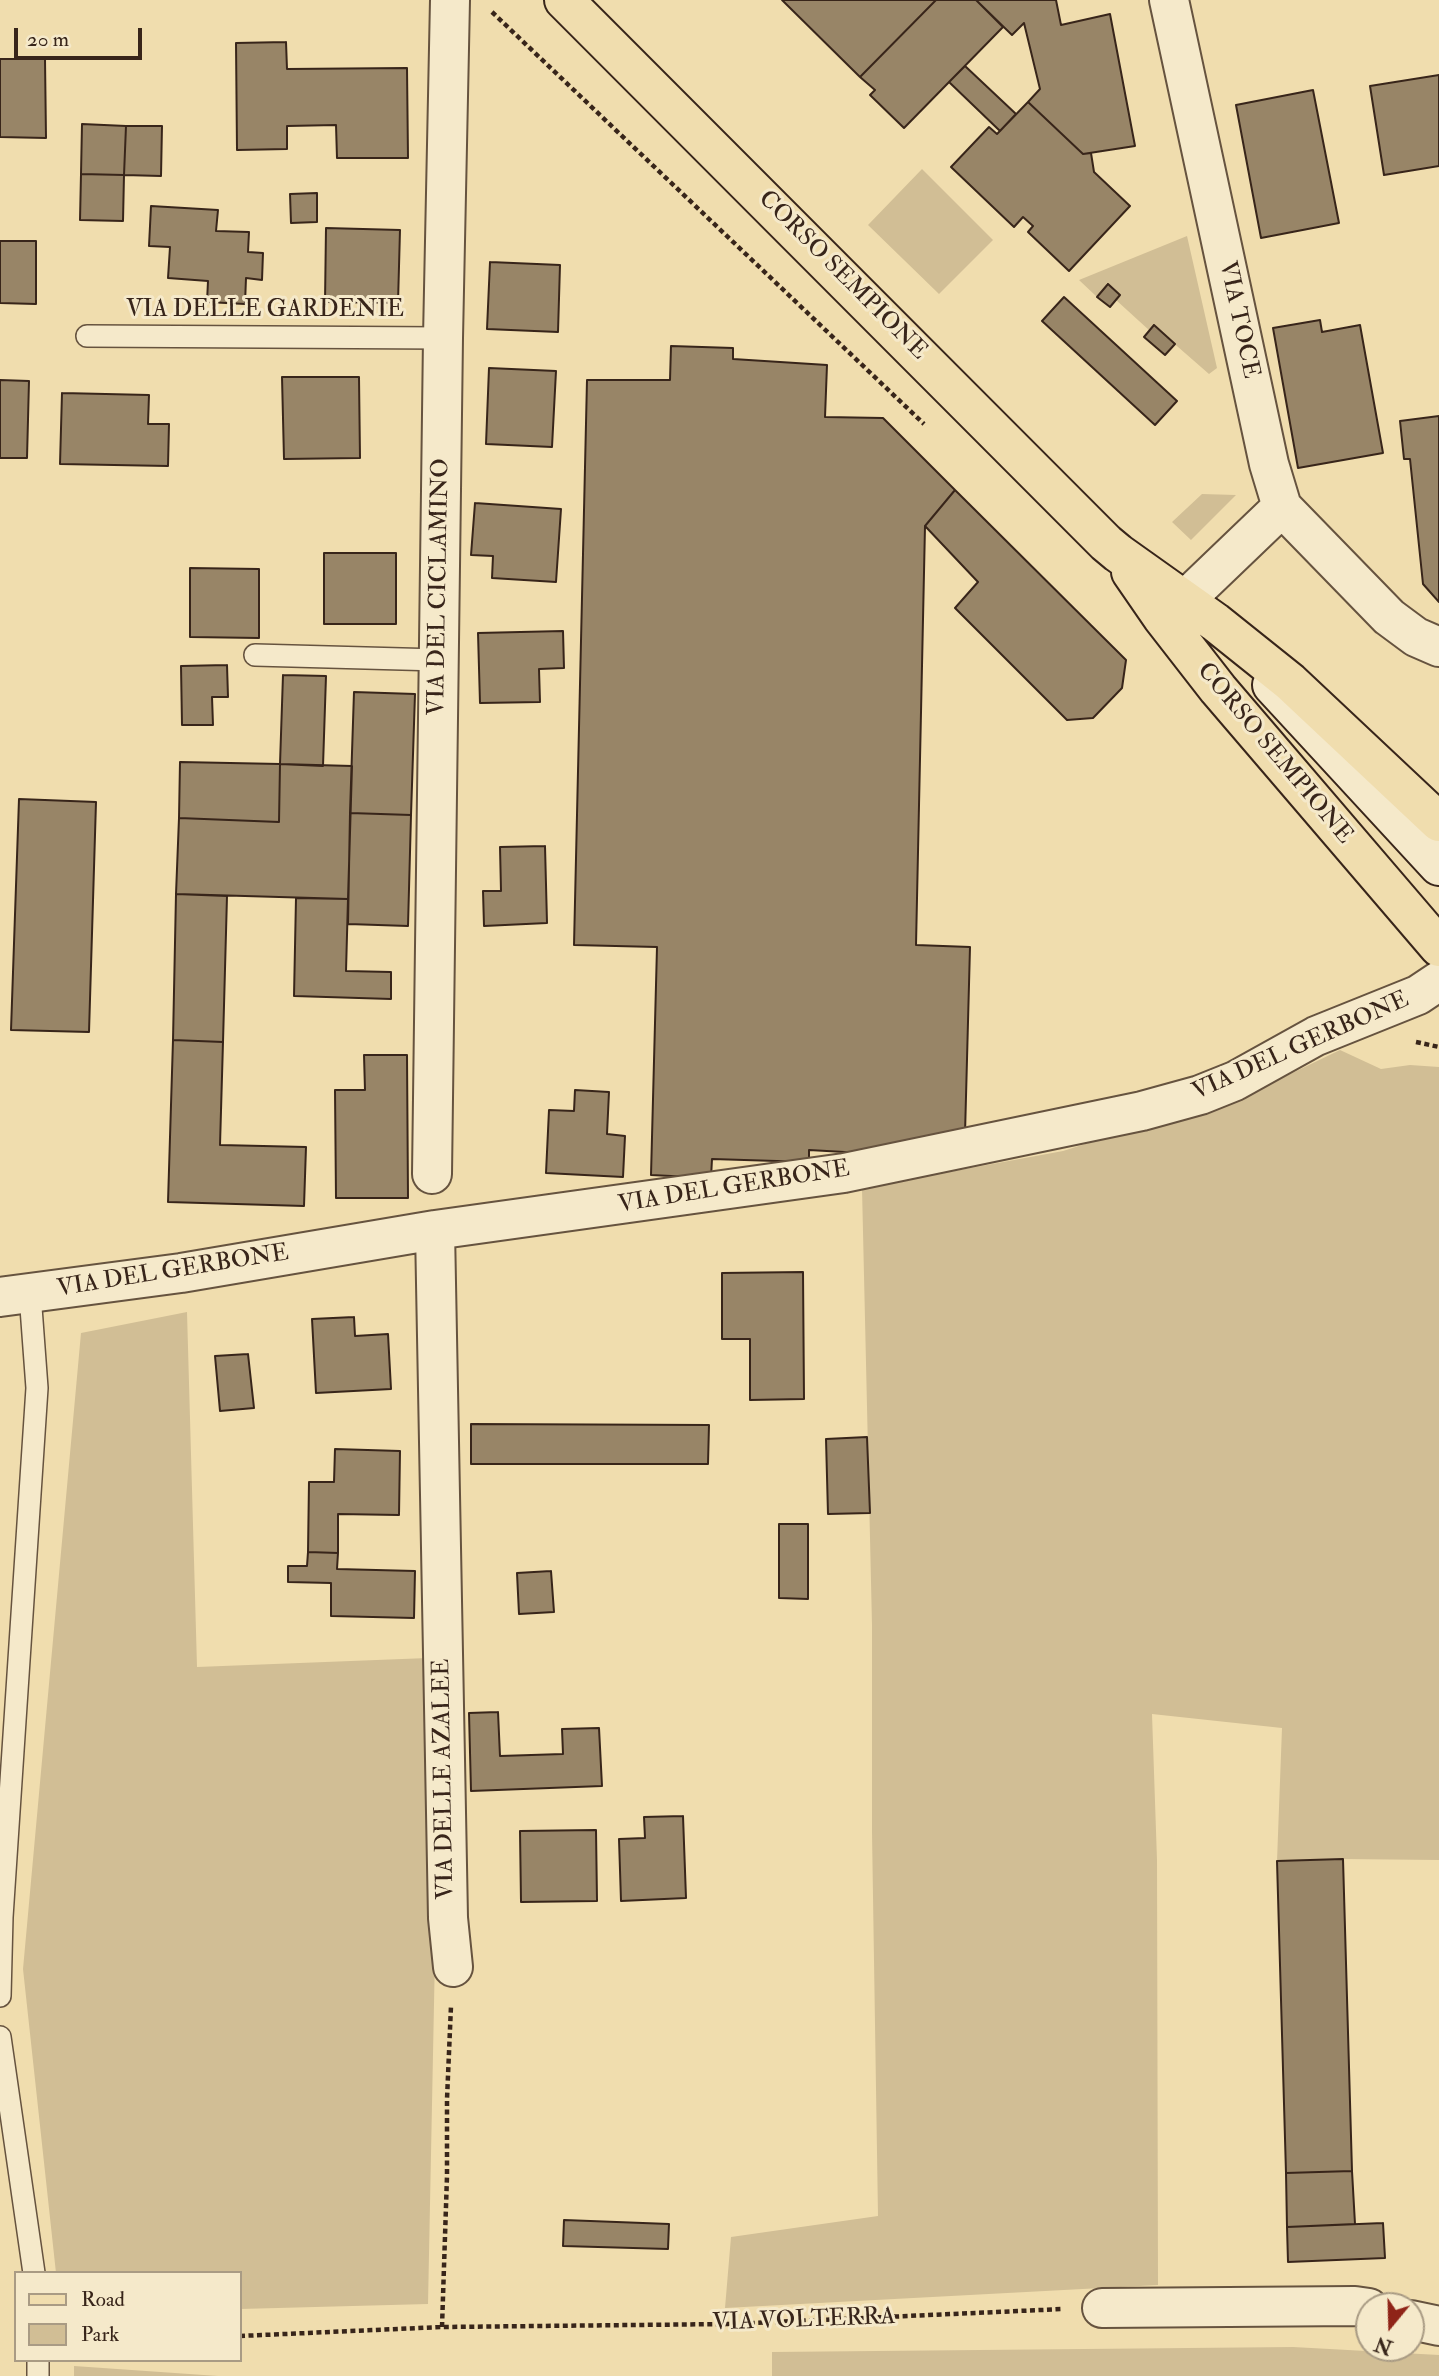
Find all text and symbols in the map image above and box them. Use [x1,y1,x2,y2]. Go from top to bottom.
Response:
scale bar [18,14,145,58]
text: 20 m [27,26,69,53]
street label: CORSO SEMPIONE [751,185,933,367]
street label: VIA TOCE [1212,259,1264,381]
street label: VIA DELLE GARDENIE [126,297,404,325]
street label: VIA DEL CICLAMINO [423,458,457,716]
street label: CORSO SEMPIONE [1190,658,1358,850]
street label: VIA DEL GERBONE [1188,986,1414,1108]
street label: VIA DEL GERBONE [616,1155,852,1221]
street label: VIA DEL GERBONE [55,1239,291,1305]
street label: VIA DELLE AZALEE [428,1658,462,1900]
legend [14,2271,242,2362]
text: Road [81,2286,125,2313]
north arrow [1355,2292,1425,2362]
street label: VIA VOLTERRA [712,2303,896,2339]
text: Park [81,2321,119,2348]
text: N [1372,2331,1396,2359]

